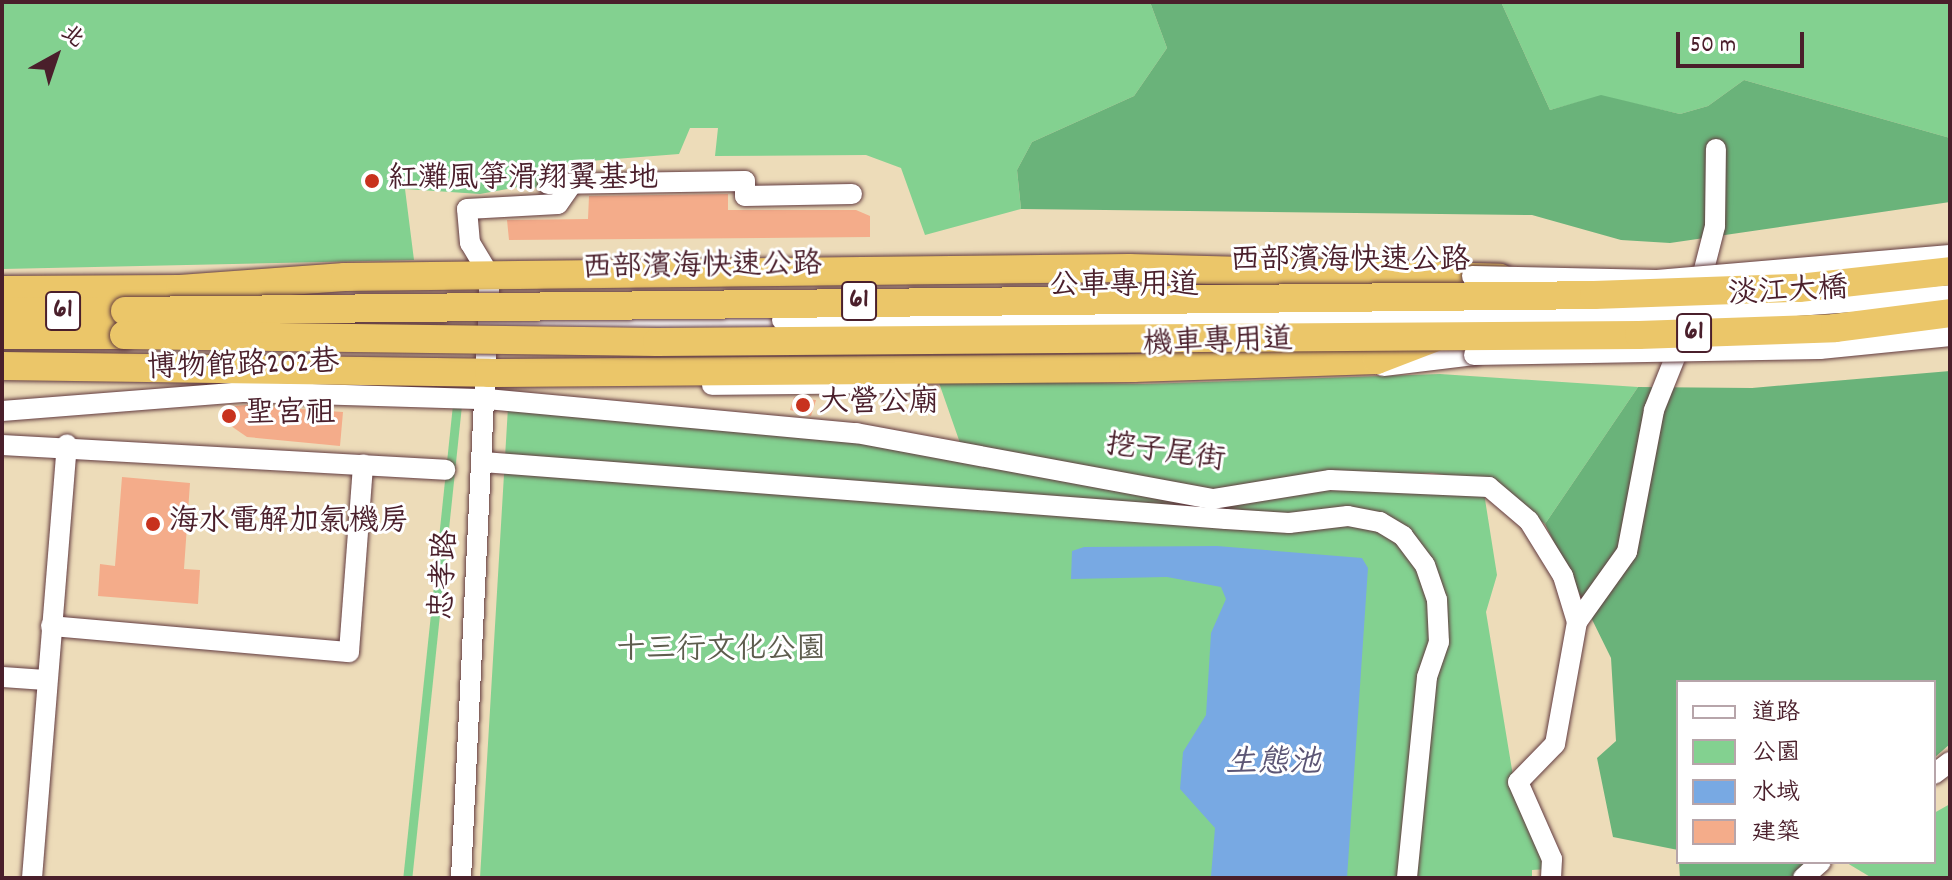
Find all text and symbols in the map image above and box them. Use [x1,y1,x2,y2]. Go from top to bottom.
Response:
north arrow [16,16,96,96]
scale bar [1680,16,1808,66]
text: 北 [53,18,90,56]
text: 50 m [1690,29,1736,63]
place label: 紅灘風箏滑翔翼基地 [388,163,658,199]
marker: 紅灘風箏滑翔翼基地 [363,172,381,190]
street label: 西部濱海快速公路 [1230,245,1470,281]
street label: 西部濱海快速公路 [582,249,822,289]
street label: 公車專用道 [1049,270,1199,306]
street label: 淡江大橋 [1727,273,1849,315]
road number: 61 [841,277,877,325]
road number: 61 [45,287,81,335]
road number: 61 [1676,309,1712,357]
street label: 機車專用道 [1142,324,1294,366]
street label: 博物館路202巷 [146,347,340,389]
place label: 大營公廟 [819,387,939,423]
marker: 大營公廟 [794,396,812,414]
place label: 聖宮祖 [245,398,335,434]
marker: 聖宮祖 [220,407,238,425]
street label: 挖子尾街 [1103,429,1227,481]
place label: 海水電解加氯機房 [169,506,409,542]
marker: 海水電解加氯機房 [144,515,162,533]
street label: 忠孝路 [427,529,467,621]
park label: 十三行文化公園 [616,634,826,670]
legend [1676,680,1936,864]
text: 道路 [1752,697,1800,731]
text: 公園 [1752,737,1800,771]
water label: 生態池 [1225,746,1321,784]
text: 水域 [1752,777,1800,811]
text: 建築 [1752,817,1800,851]

